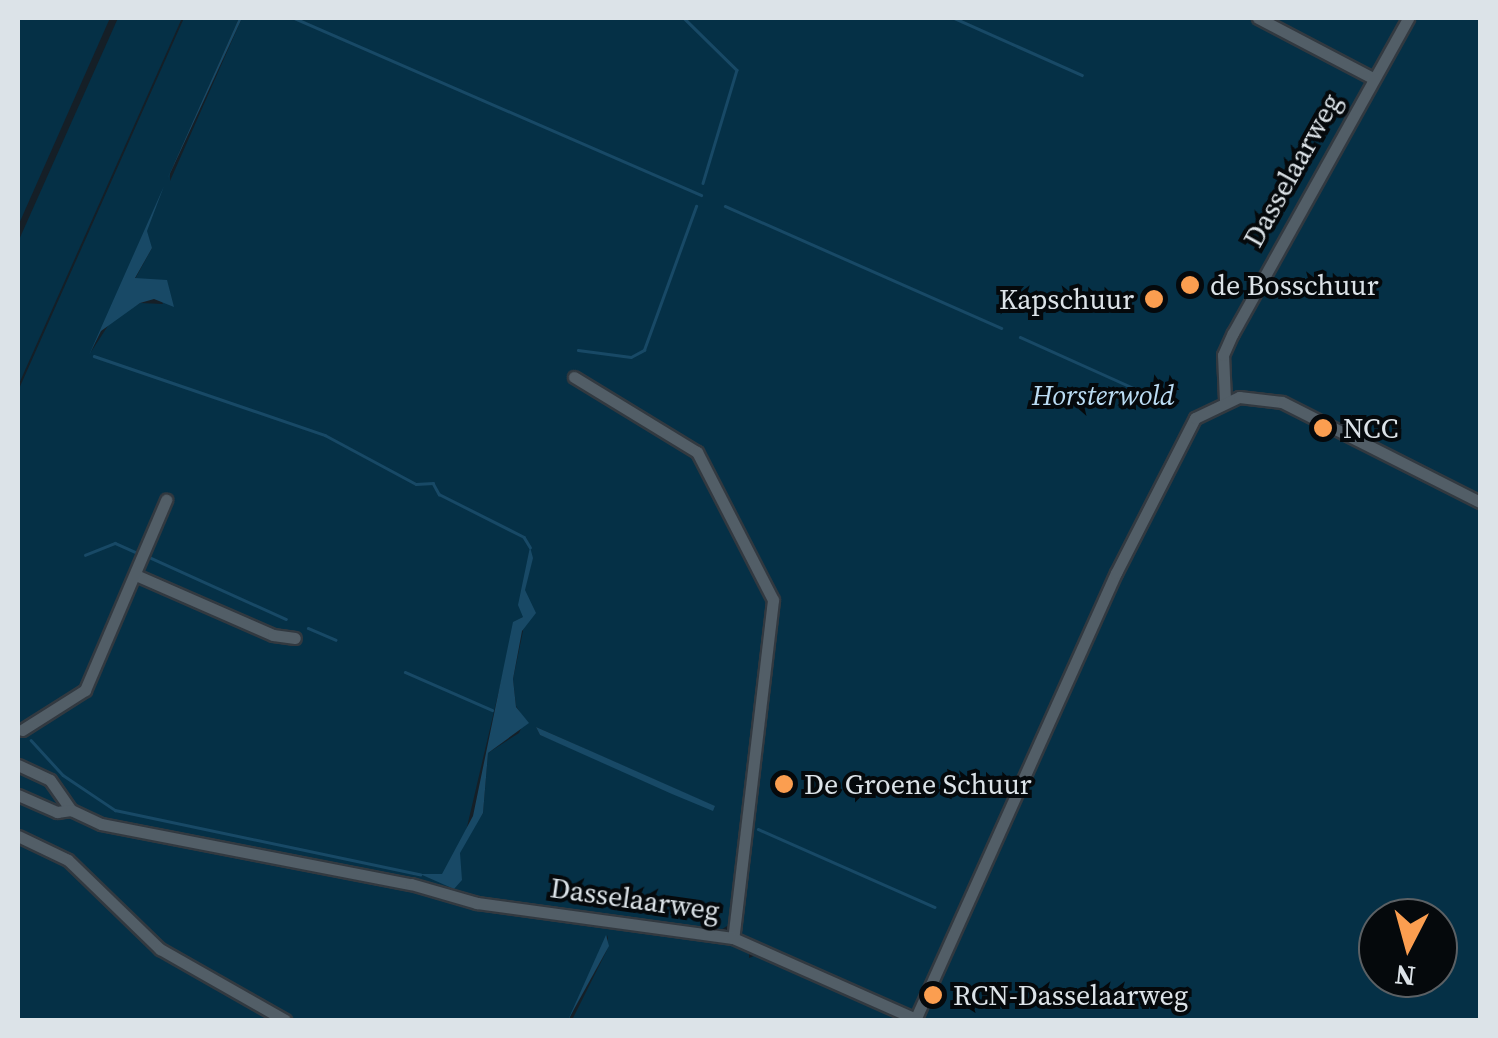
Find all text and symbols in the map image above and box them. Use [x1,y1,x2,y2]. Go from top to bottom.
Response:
street label: Dasselaarweg [1236,87,1348,253]
place label: de Bosschuur [1210,268,1379,302]
marker: de Bosschuur [1179,274,1201,296]
place label: Kapschuur [999,282,1134,316]
marker: Kapschuur [1143,288,1165,310]
park label: Horsterwold [1032,378,1174,412]
place label: NCC [1343,411,1398,445]
marker: NCC [1312,417,1334,439]
place label: De Groene Schuur [804,767,1032,801]
marker: De Groene Schuur [773,773,795,795]
street label: Dasselaarweg [548,870,722,928]
north arrow [1358,898,1458,998]
text: N [1393,956,1417,996]
place label: RCN-Dasselaarweg [953,978,1188,1012]
marker: RCN-Dasselaarweg [922,984,944,1006]

